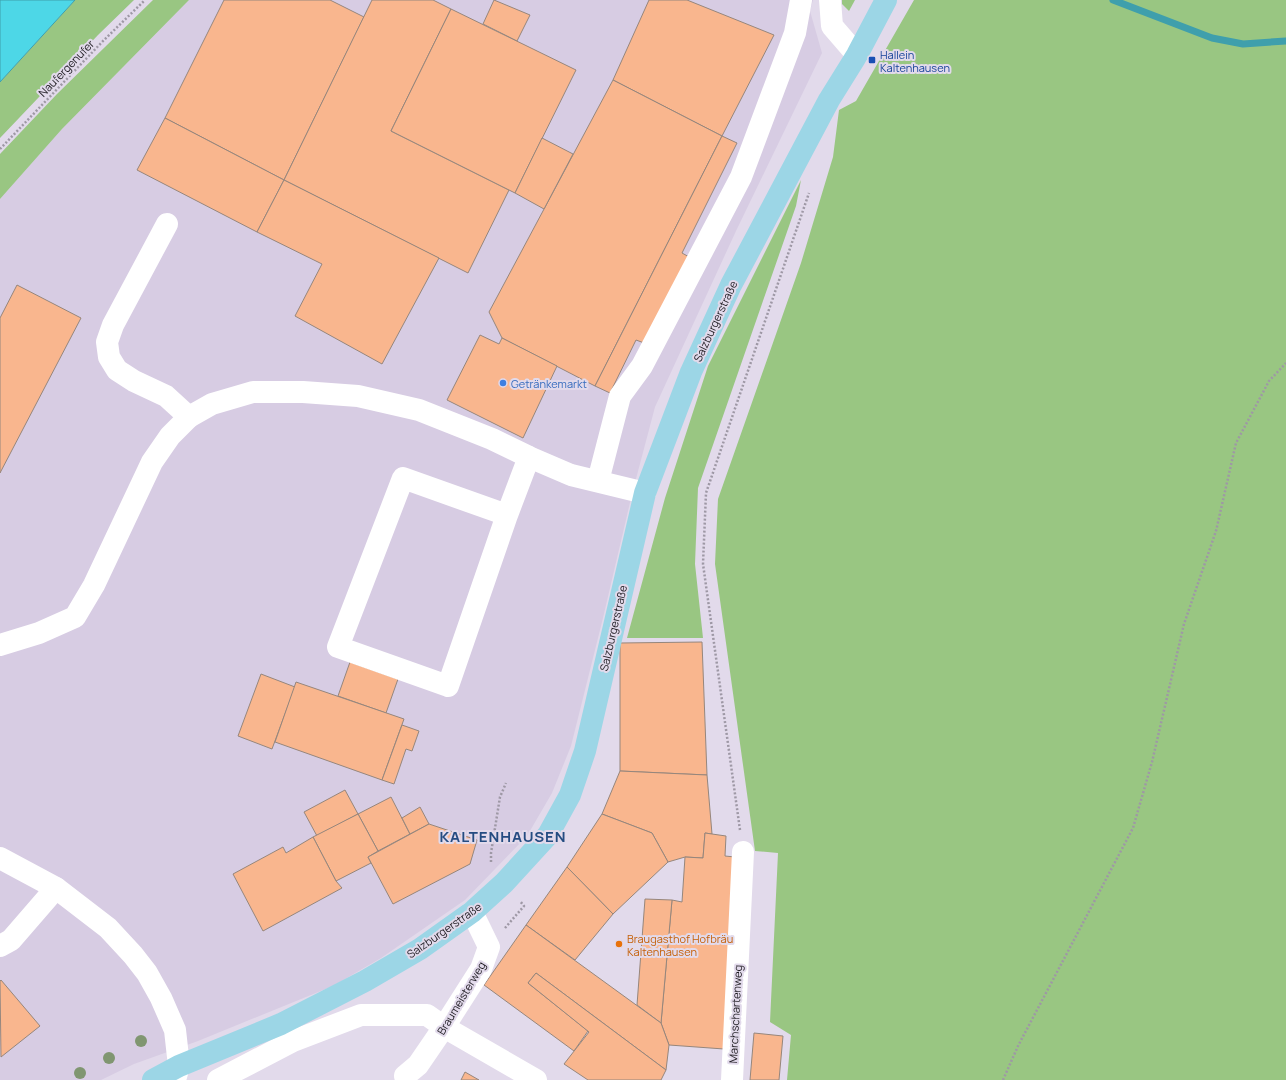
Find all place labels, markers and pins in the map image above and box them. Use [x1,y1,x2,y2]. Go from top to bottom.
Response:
place label: Hallein Kaltenhausen [880,47,950,75]
marker: Hallein Kaltenhausen [867,55,877,65]
place label: Getränkemarkt [511,376,587,391]
marker: Getränkemarkt [498,378,508,388]
place label: Braugasthof Hofbräu Kaltenhausen [627,931,733,959]
marker: Braugasthof Hofbräu Kaltenhausen [614,939,624,949]

